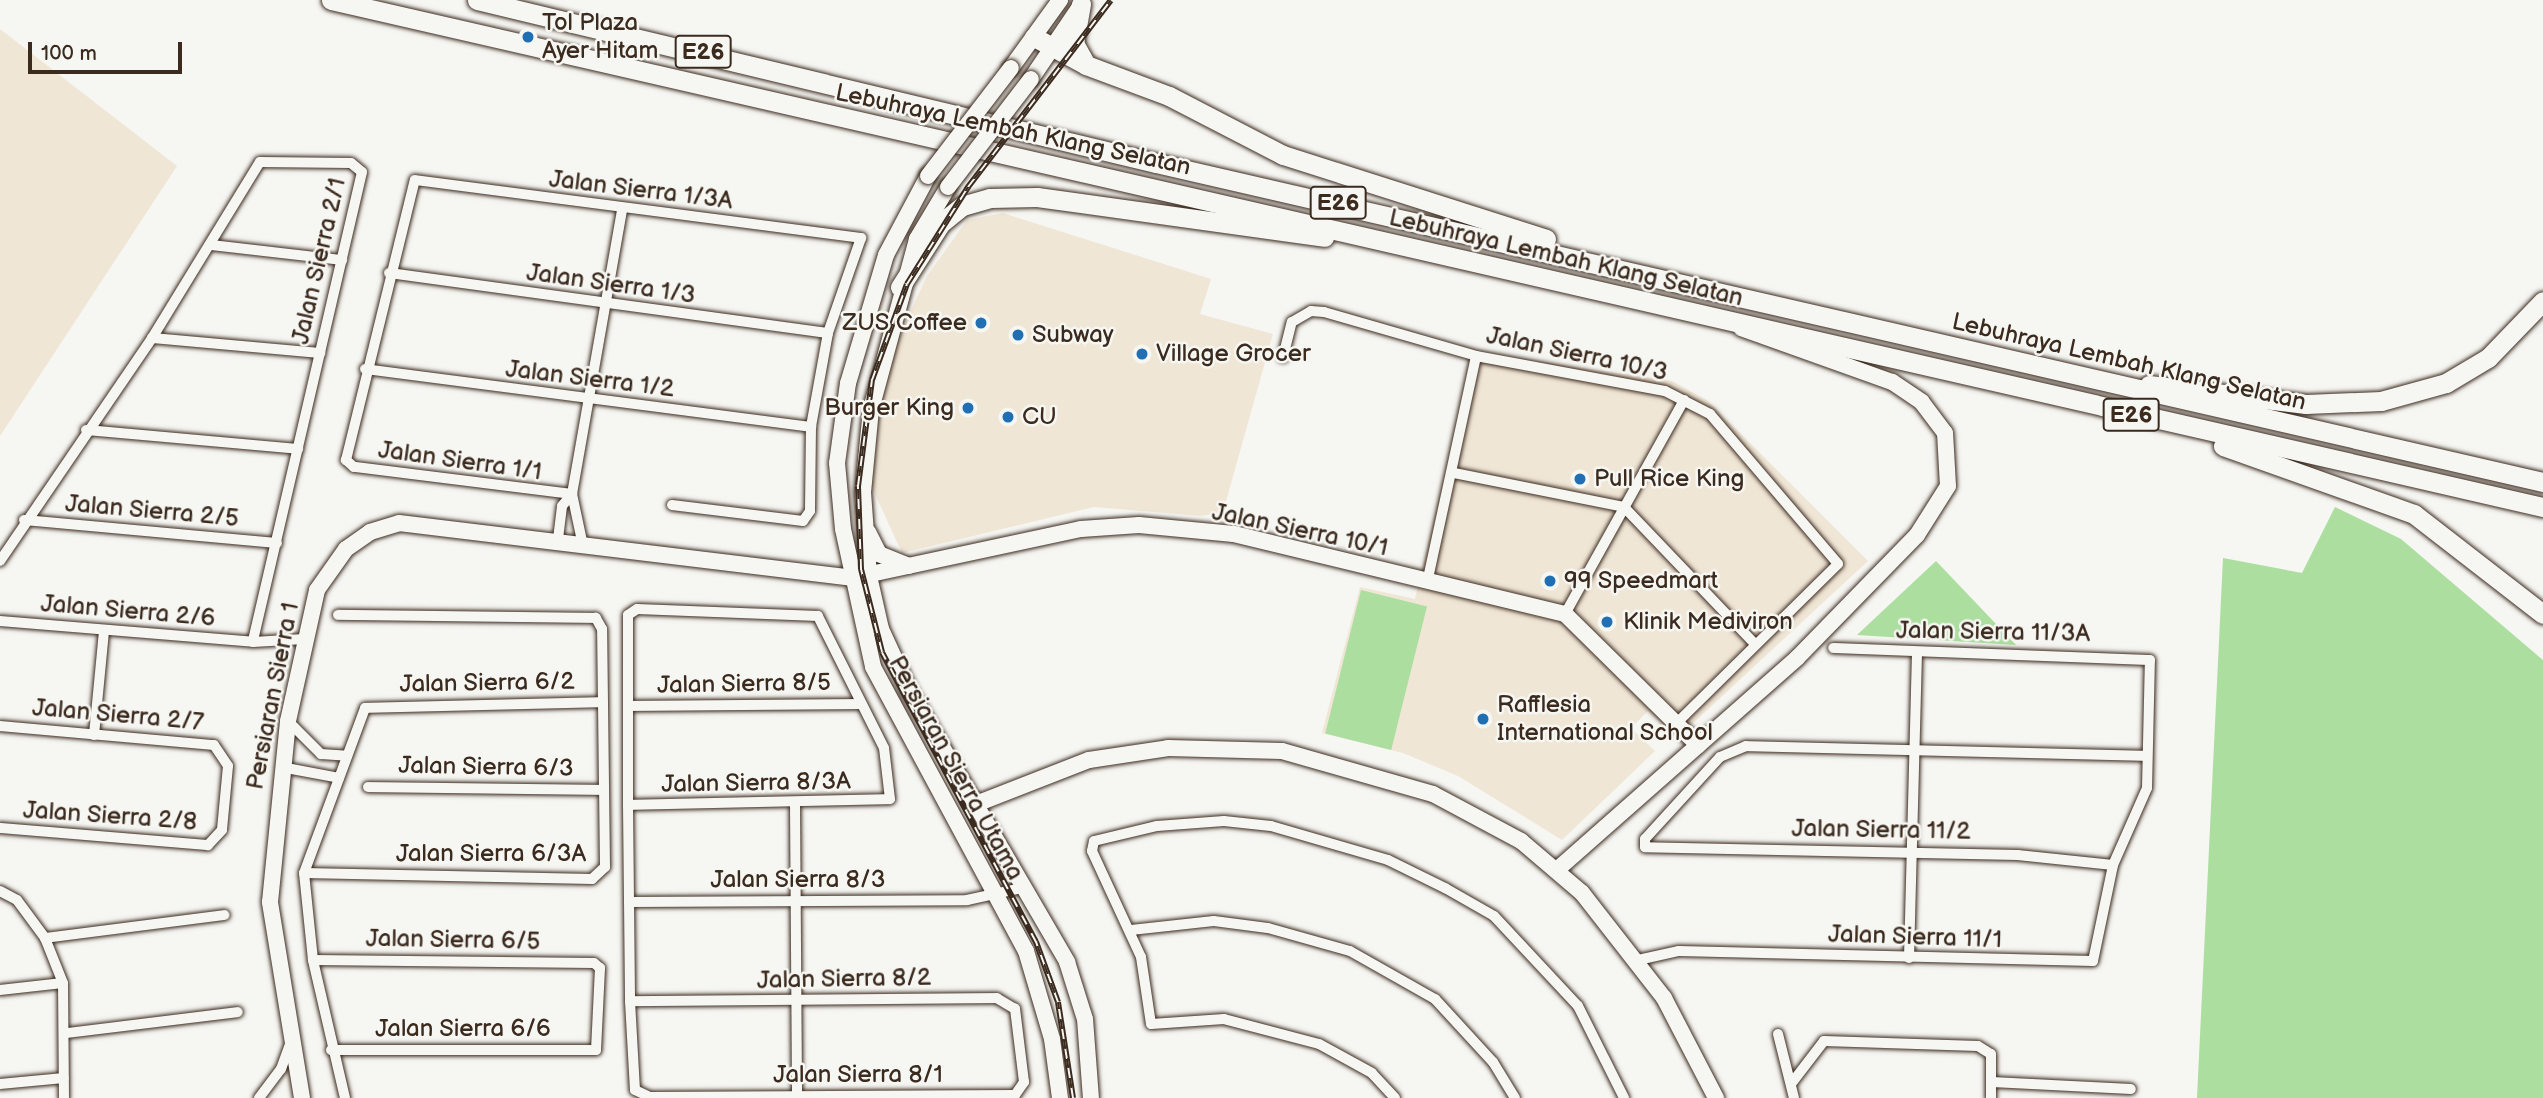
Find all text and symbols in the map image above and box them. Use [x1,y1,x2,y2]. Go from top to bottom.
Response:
place label: Tol Plaza Ayer Hitam [542,9,658,65]
scale bar [32,28,186,72]
marker: Tol Plaza Ayer Hitam [520,29,536,45]
road number: E26 [673,32,733,72]
text: 100 m [41,41,97,66]
street label: Lebuhraya Lembah Klang Selatan [833,78,1193,182]
street label: Jalan Sierra 1/3A [547,164,735,216]
street label: Jalan Sierra 2/1 [286,175,352,347]
road number: E26 [1308,184,1368,222]
street label: Lebuhraya Lembah Klang Selatan [1386,203,1746,313]
street label: Jalan Sierra 1/3 [525,258,697,310]
street label: Lebuhraya Lembah Klang Selatan [1949,307,2309,417]
place label: ZUS Coffee [843,309,967,337]
marker: ZUS Coffee [973,315,989,331]
place label: Subway [1032,321,1114,349]
street label: Jalan Sierra 10/3 [1484,321,1670,387]
marker: Subway [1010,327,1026,343]
place label: Village Grocer [1156,340,1311,368]
marker: Village Grocer [1134,346,1150,362]
street label: Jalan Sierra 1/2 [504,354,676,404]
place label: Burger King [824,394,954,422]
road number: E26 [2101,396,2161,434]
marker: Burger King [960,400,976,416]
place label: CU [1022,403,1057,431]
marker: CU [1000,409,1016,425]
street label: Jalan Sierra 1/1 [376,435,544,487]
place label: Pull Rice King [1594,465,1744,493]
marker: Pull Rice King [1572,471,1588,487]
street label: Jalan Sierra 2/5 [64,489,240,533]
street label: Jalan Sierra 10/1 [1209,497,1391,563]
place label: 99 Speedmart [1564,567,1719,595]
marker: 99 Speedmart [1542,573,1558,589]
street label: Jalan Sierra 2/6 [39,589,217,633]
street label: Persiaran Sierra 1 [241,600,305,792]
place label: Klinik Mediviron [1623,608,1793,636]
marker: Klinik Mediviron [1597,612,1617,632]
street label: Jalan Sierra 11/3A [1895,616,2091,648]
street label: Persiaran Sierra Utama [882,651,1030,885]
street label: Jalan Sierra 6/2 [399,667,575,699]
street label: Jalan Sierra 8/5 [657,668,831,700]
place label: Rafflesia International School [1497,691,1713,747]
street label: Jalan Sierra 2/7 [31,693,205,737]
marker: Rafflesia International School [1475,711,1491,727]
street label: Jalan Sierra 6/3 [398,751,574,783]
street label: Jalan Sierra 8/3A [661,767,851,799]
street label: Jalan Sierra 2/8 [22,796,198,836]
street label: Jalan Sierra 11/2 [1791,814,1971,846]
street label: Jalan Sierra 6/3A [396,840,586,868]
street label: Jalan Sierra 8/3 [710,866,886,894]
street label: Jalan Sierra 11/1 [1827,920,2003,954]
street label: Jalan Sierra 6/5 [365,924,541,956]
street label: Jalan Sierra 8/2 [756,963,932,995]
street label: Jalan Sierra 6/6 [375,1015,551,1043]
street label: Jalan Sierra 8/1 [773,1061,943,1089]

